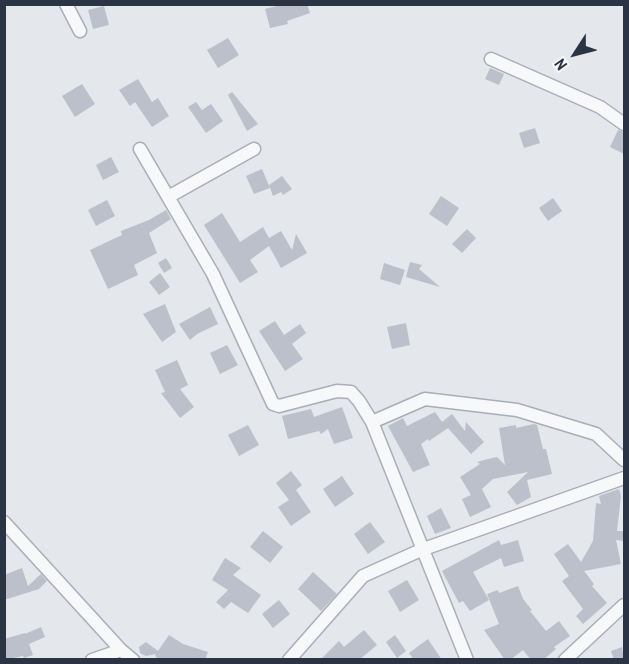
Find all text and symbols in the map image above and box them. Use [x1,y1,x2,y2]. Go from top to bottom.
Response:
north arrow [545,24,605,84]
text: N [549,54,572,75]

